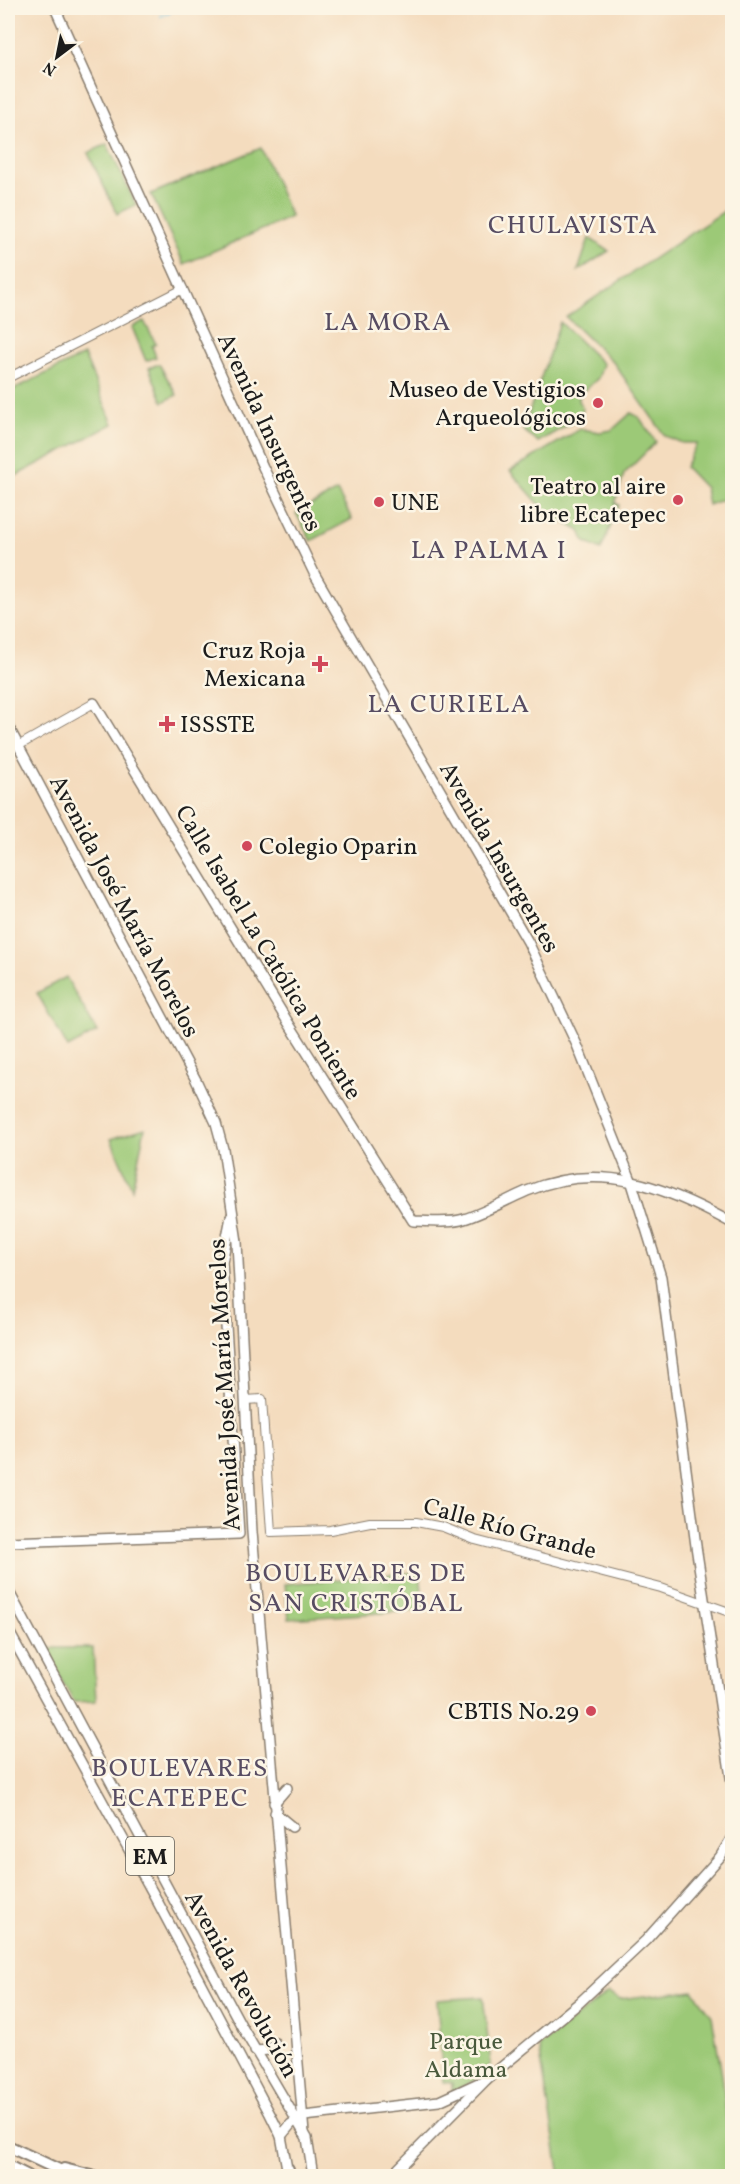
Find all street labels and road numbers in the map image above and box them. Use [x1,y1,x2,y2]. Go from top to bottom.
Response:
street label: Avenida Insurgentes [207,328,329,538]
street label: Avenida Insurgentes [430,756,567,960]
street label: Avenida José María Morelos [39,770,207,1044]
street label: Calle Isabel La Católica Poniente [166,799,369,1107]
street label: Avenida José María Morelos [201,1238,251,1532]
street label: Calle Río Grande [419,1490,600,1569]
road number: EM [126,1837,174,1875]
street label: Avenida Revolución [175,1885,306,2085]

